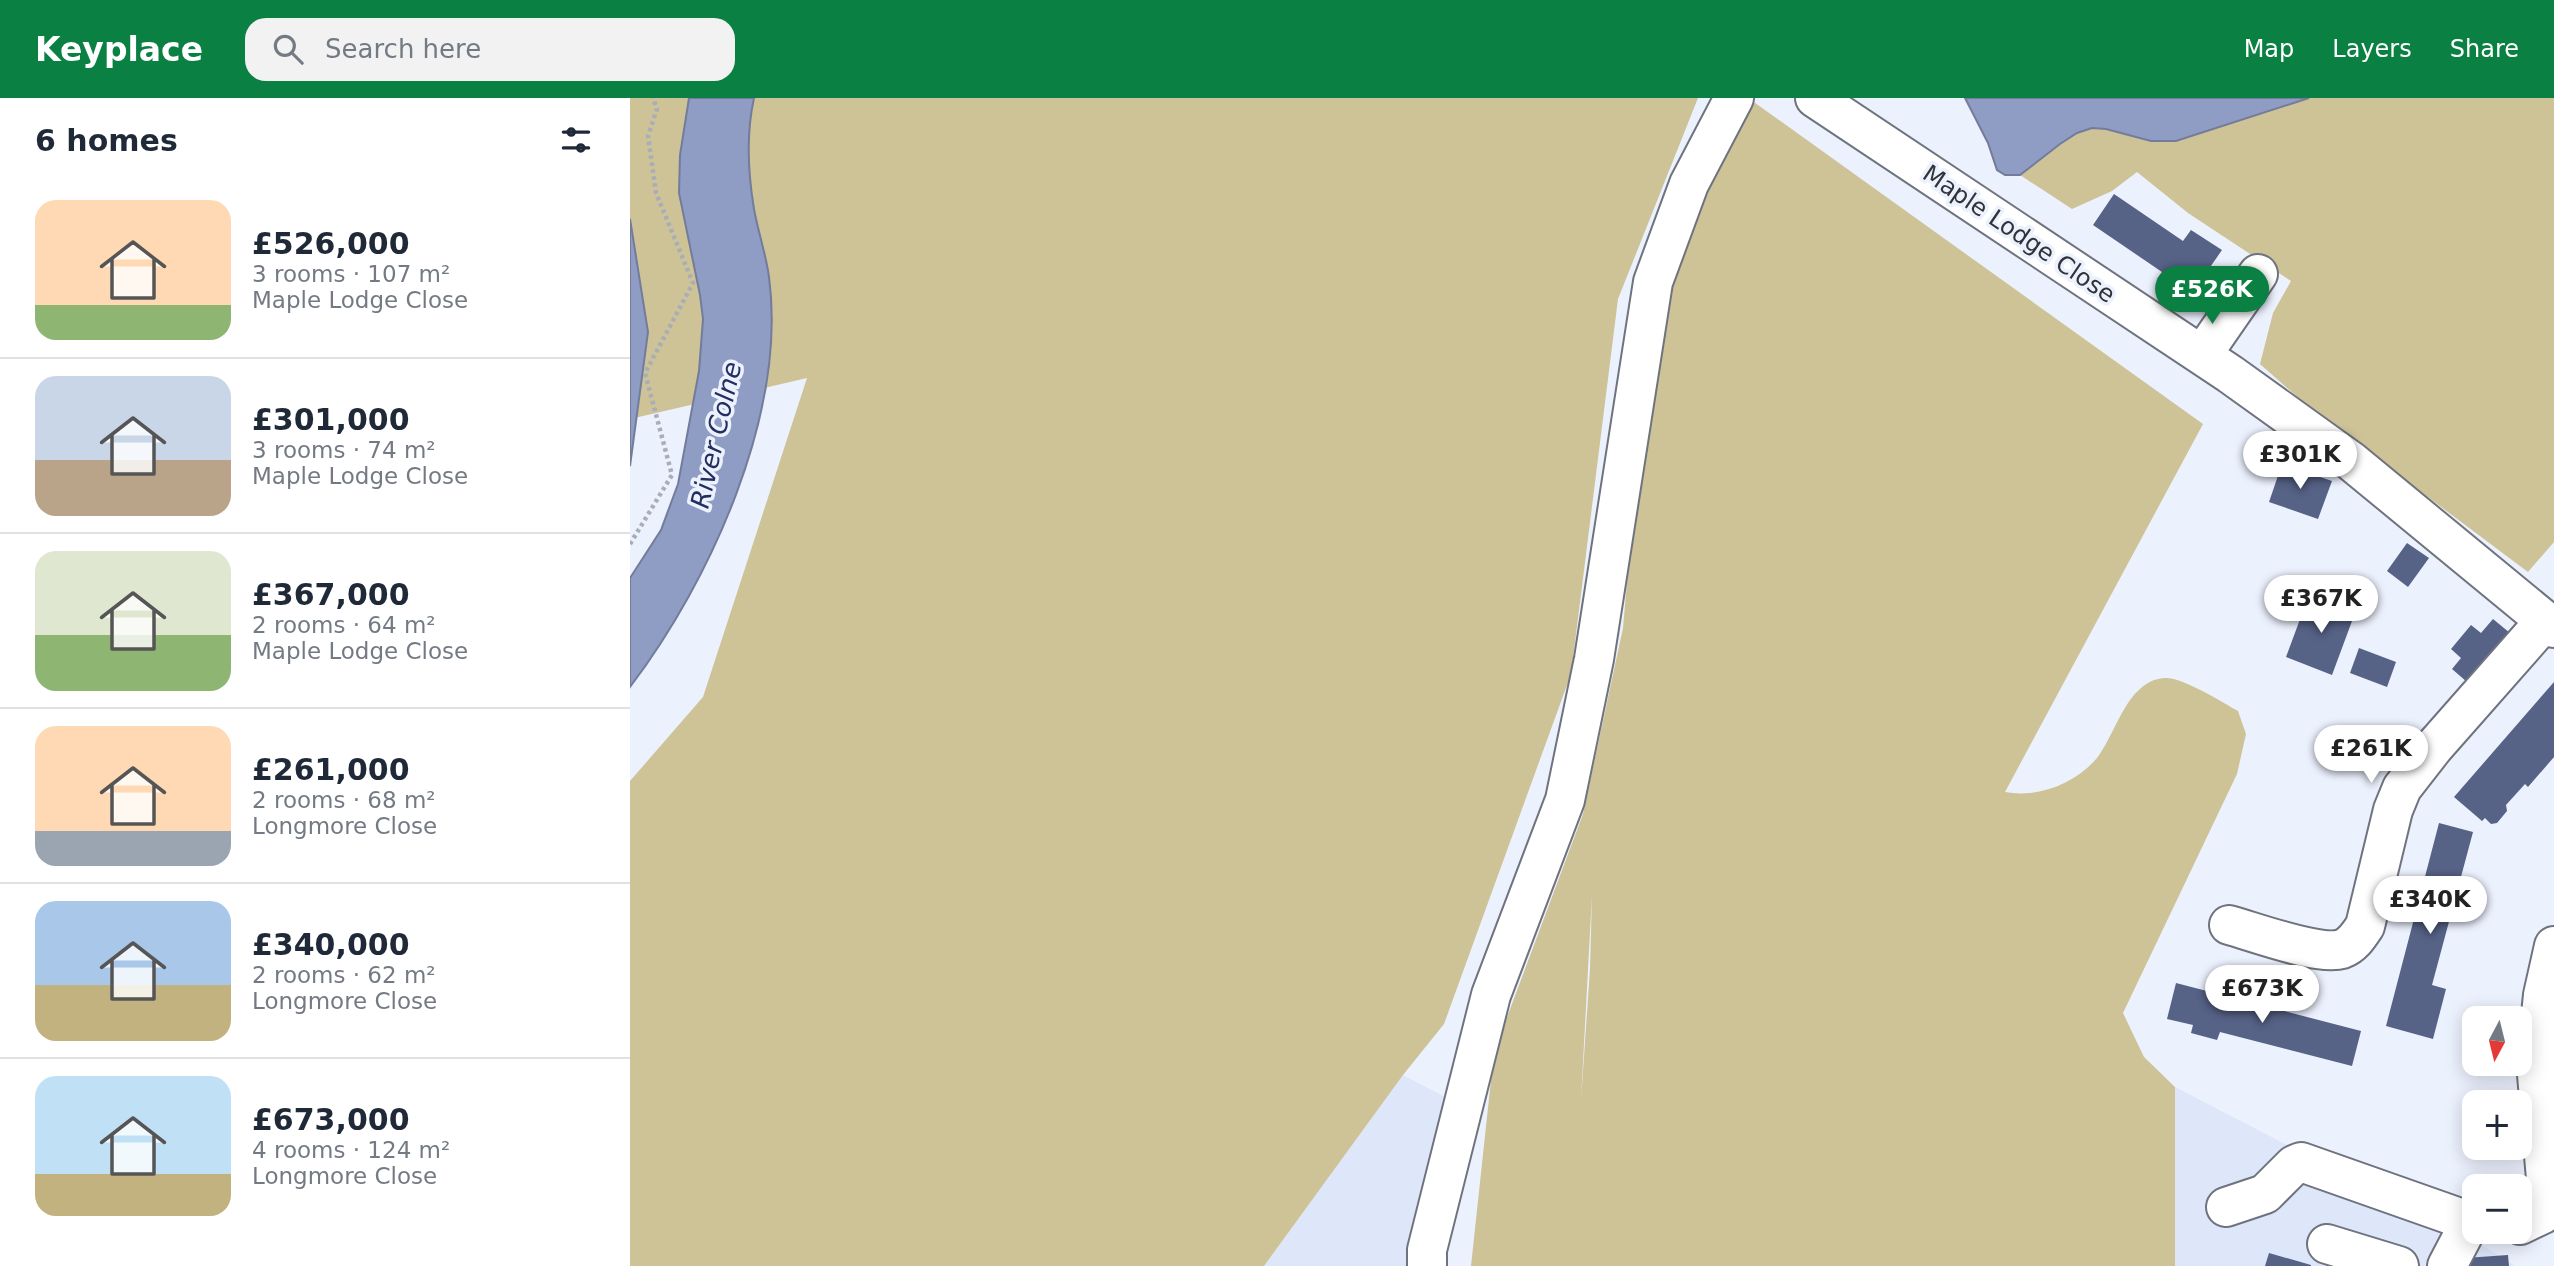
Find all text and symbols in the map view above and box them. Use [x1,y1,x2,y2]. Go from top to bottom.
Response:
search box [245,18,735,81]
text: Keyplace [35,30,203,69]
icon: search [269,30,307,68]
text: Search here [325,34,481,64]
text: Map [2244,35,2294,63]
text: Layers [2332,35,2412,63]
text: Share [2450,35,2519,63]
icon: filters [557,121,595,159]
text: 6 homes [35,123,178,158]
street label: Maple Lodge Close [1918,159,2120,309]
text: £526,000 [252,226,410,261]
icon: home [91,228,175,312]
text: 3 rooms · 107 m² [252,261,450,287]
pin: £526K [2163,266,2261,326]
text: £526K [2171,276,2253,302]
text: Maple Lodge Close [252,287,468,313]
water label: River Colne [685,359,747,511]
text: £301,000 [252,402,410,437]
icon: home [91,404,175,488]
pin: £301K [2251,432,2349,491]
text: 3 rooms · 74 m² [252,437,436,463]
text: £301K [2259,441,2341,467]
text: Maple Lodge Close [252,463,468,489]
pin: £367K [2272,575,2370,635]
text: £367,000 [252,577,410,612]
icon: home [91,579,175,663]
text: £367K [2280,585,2362,611]
text: 2 rooms · 64 m² [252,612,436,638]
text: Maple Lodge Close [252,638,468,664]
pin: £261K [2322,726,2420,785]
text: £261K [2330,735,2412,761]
text: £261,000 [252,752,410,787]
icon: home [91,754,175,838]
text: 2 rooms · 68 m² [252,787,436,813]
text: Longmore Close [252,813,437,839]
pin: £340K [2381,876,2479,936]
text: £340K [2389,886,2471,912]
text: £340,000 [252,927,410,962]
icon: home [91,929,175,1013]
text: 2 rooms · 62 m² [252,962,436,988]
pin: £673K [2213,965,2311,1025]
text: £673K [2221,975,2303,1001]
text: Longmore Close [252,988,437,1014]
north arrow [2462,1006,2532,1076]
map controls [2462,1006,2532,1244]
button: + [2462,1090,2532,1160]
text: £673,000 [252,1102,410,1137]
icon: home [91,1104,175,1188]
text: 4 rooms · 124 m² [252,1137,450,1163]
text: Longmore Close [252,1163,437,1189]
button: − [2462,1174,2532,1244]

